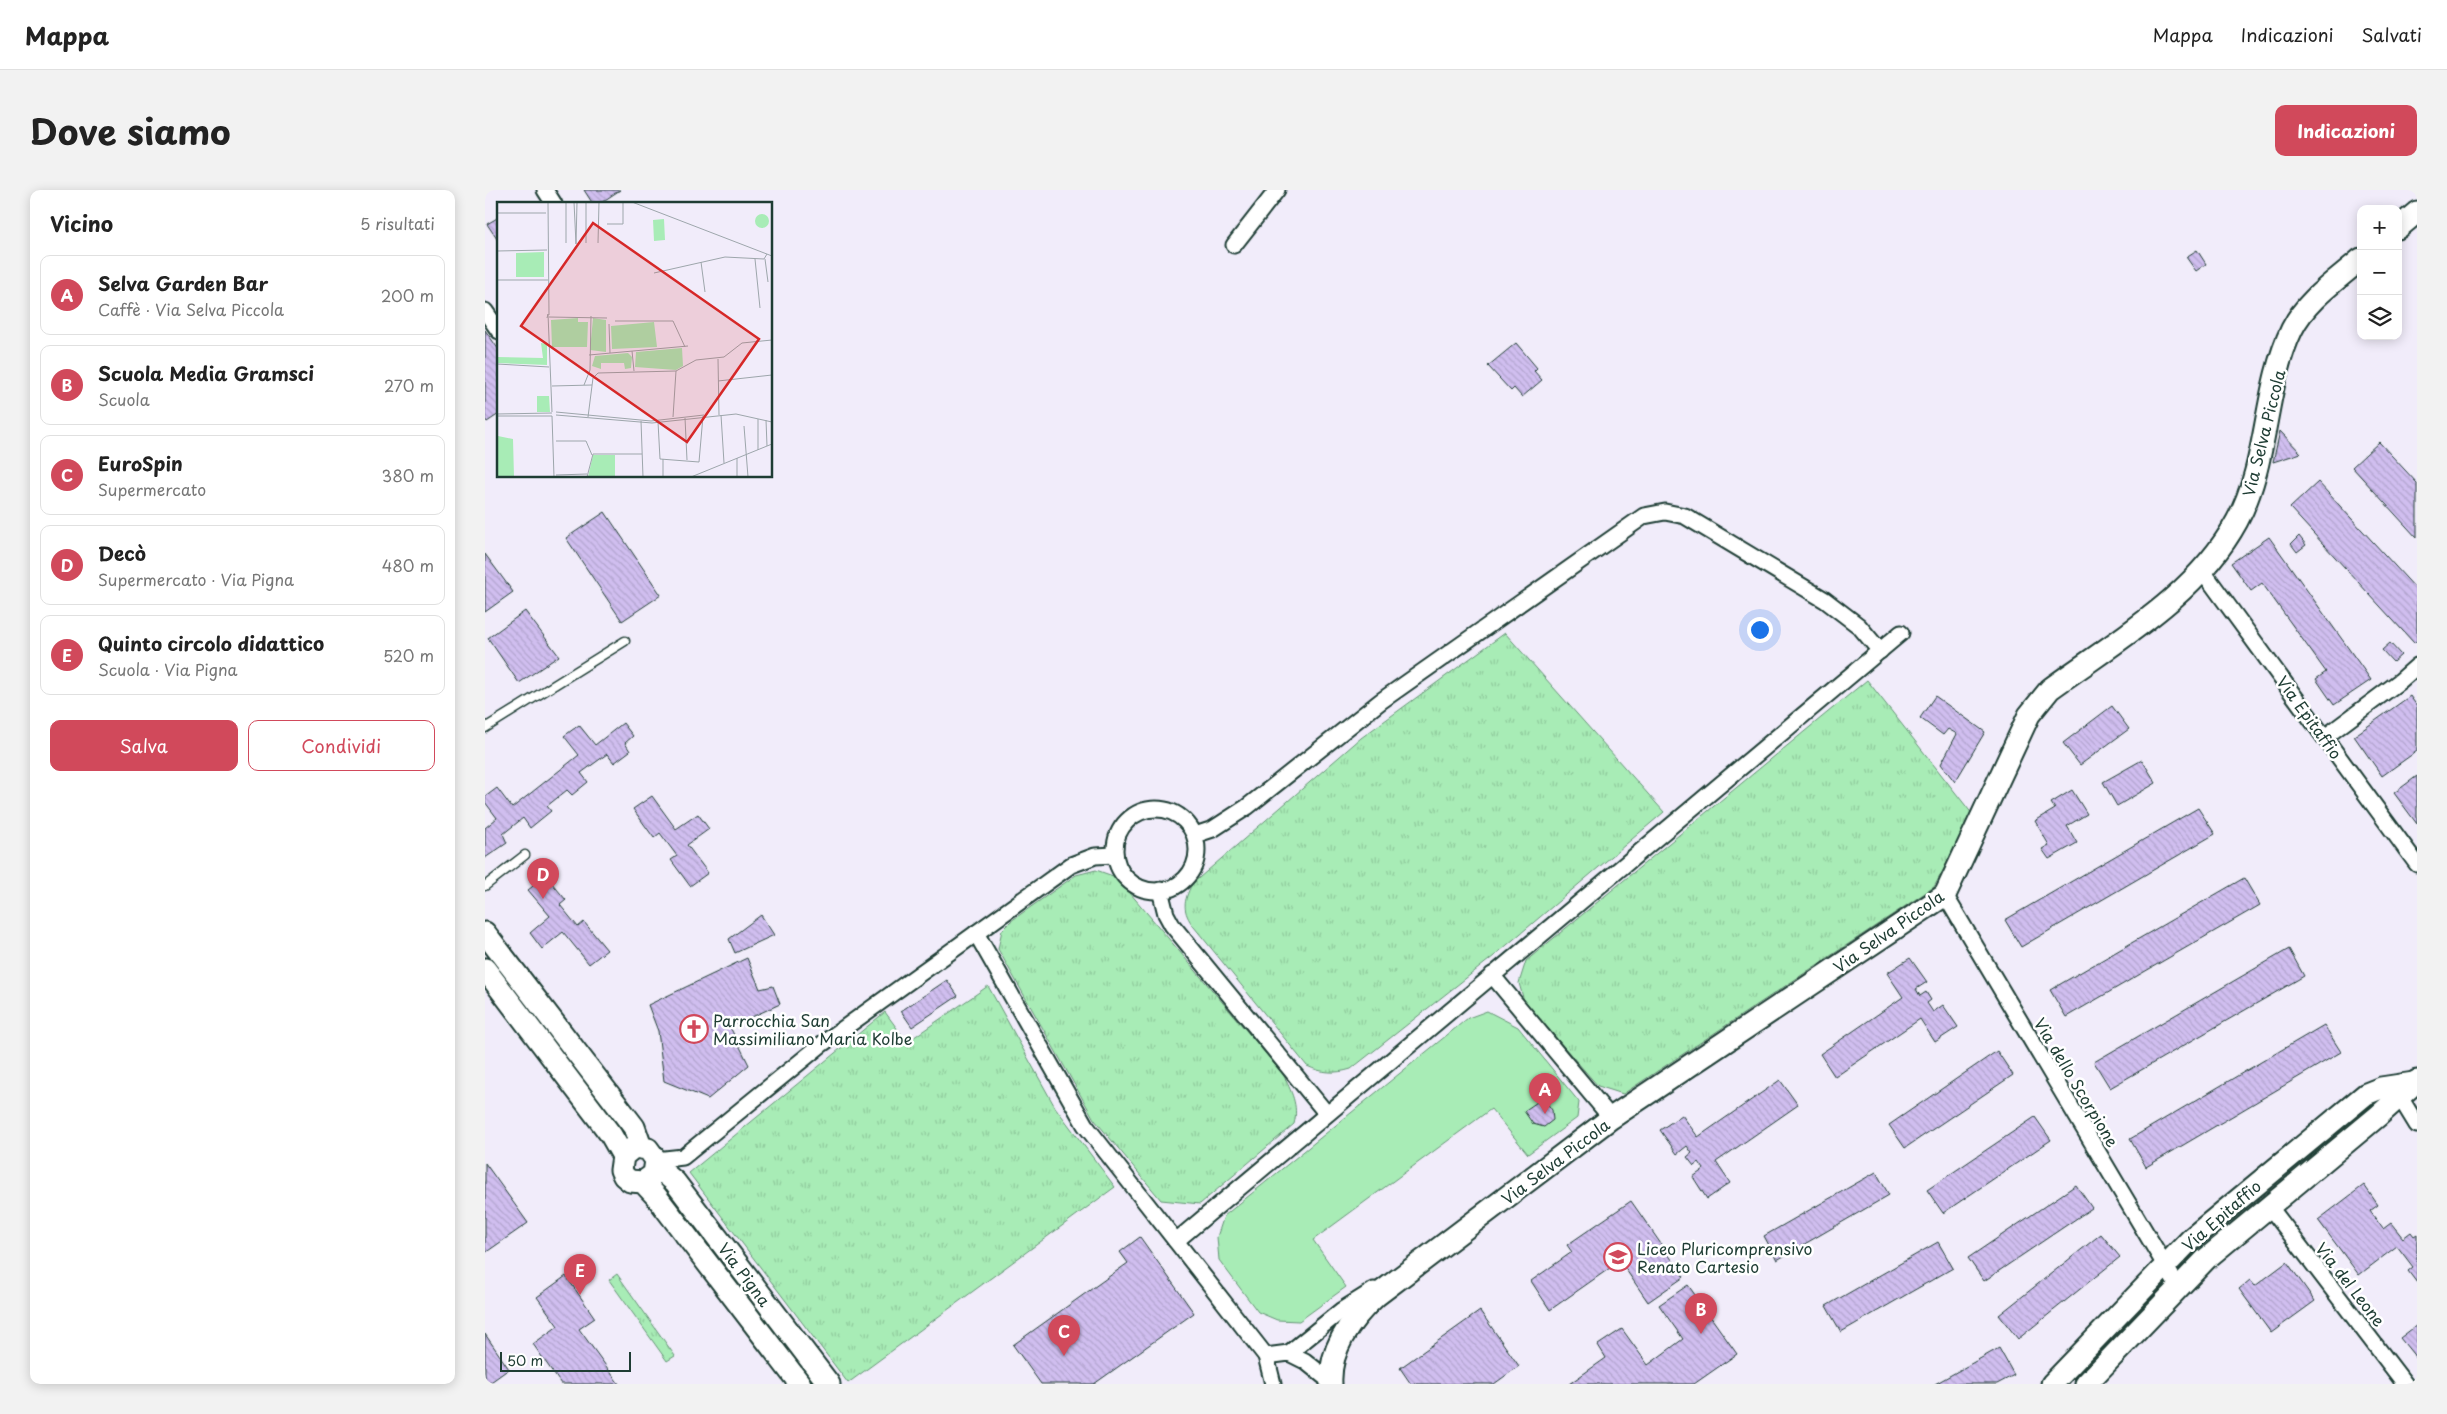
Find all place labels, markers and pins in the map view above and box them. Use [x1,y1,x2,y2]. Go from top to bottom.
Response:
pin: D [527,858,559,899]
place label: Parrocchia San Massimiliano Maria Kolbe [713,1008,913,1050]
church icon: Parrocchia San Massimiliano Maria Kolbe [679,1014,709,1044]
pin: A [1529,1073,1561,1114]
place label: Liceo Pluricomprensivo Renato Cartesio [1637,1236,1813,1278]
school or university icon: Liceo Pluricomprensivo Renato Cartesio [1603,1242,1633,1272]
pin: E [564,1254,596,1295]
pin: B [1685,1293,1717,1334]
pin: C [1048,1315,1080,1356]

